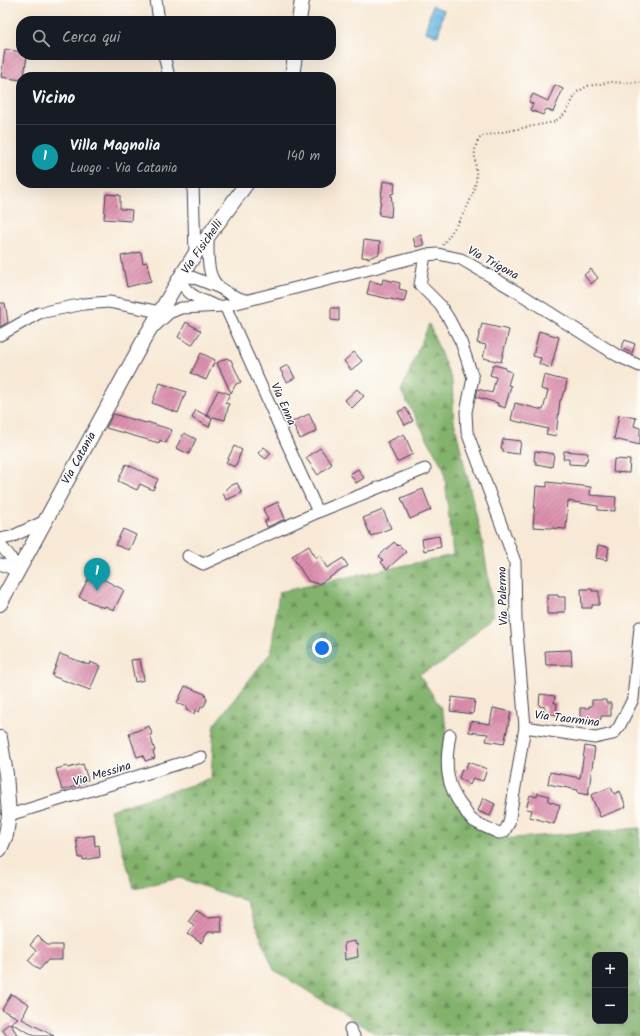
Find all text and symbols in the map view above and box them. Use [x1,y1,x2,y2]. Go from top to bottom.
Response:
search box [16,16,336,60]
text: Cerca qui [62,26,120,50]
icon: search [30,27,52,49]
text: Vicino [32,85,75,112]
text: Villa Magnolia [70,134,160,158]
text: 1 [43,146,47,167]
text: 140 m [287,146,320,167]
text: Luogo · Via Catania [70,158,177,179]
street label: Via Fisichelli [176,215,228,278]
street label: Via Trigona [464,241,522,285]
street label: Via Enna [265,380,301,429]
street label: Via Catania [57,428,101,488]
pin: 1 [84,558,110,591]
street label: Via Palermo [492,566,514,626]
your location [312,638,332,658]
street label: Via Taormina [533,706,601,732]
street label: Via Messina [71,756,134,792]
map controls [592,952,628,1024]
button: + [592,952,628,988]
button: − [592,988,628,1024]

